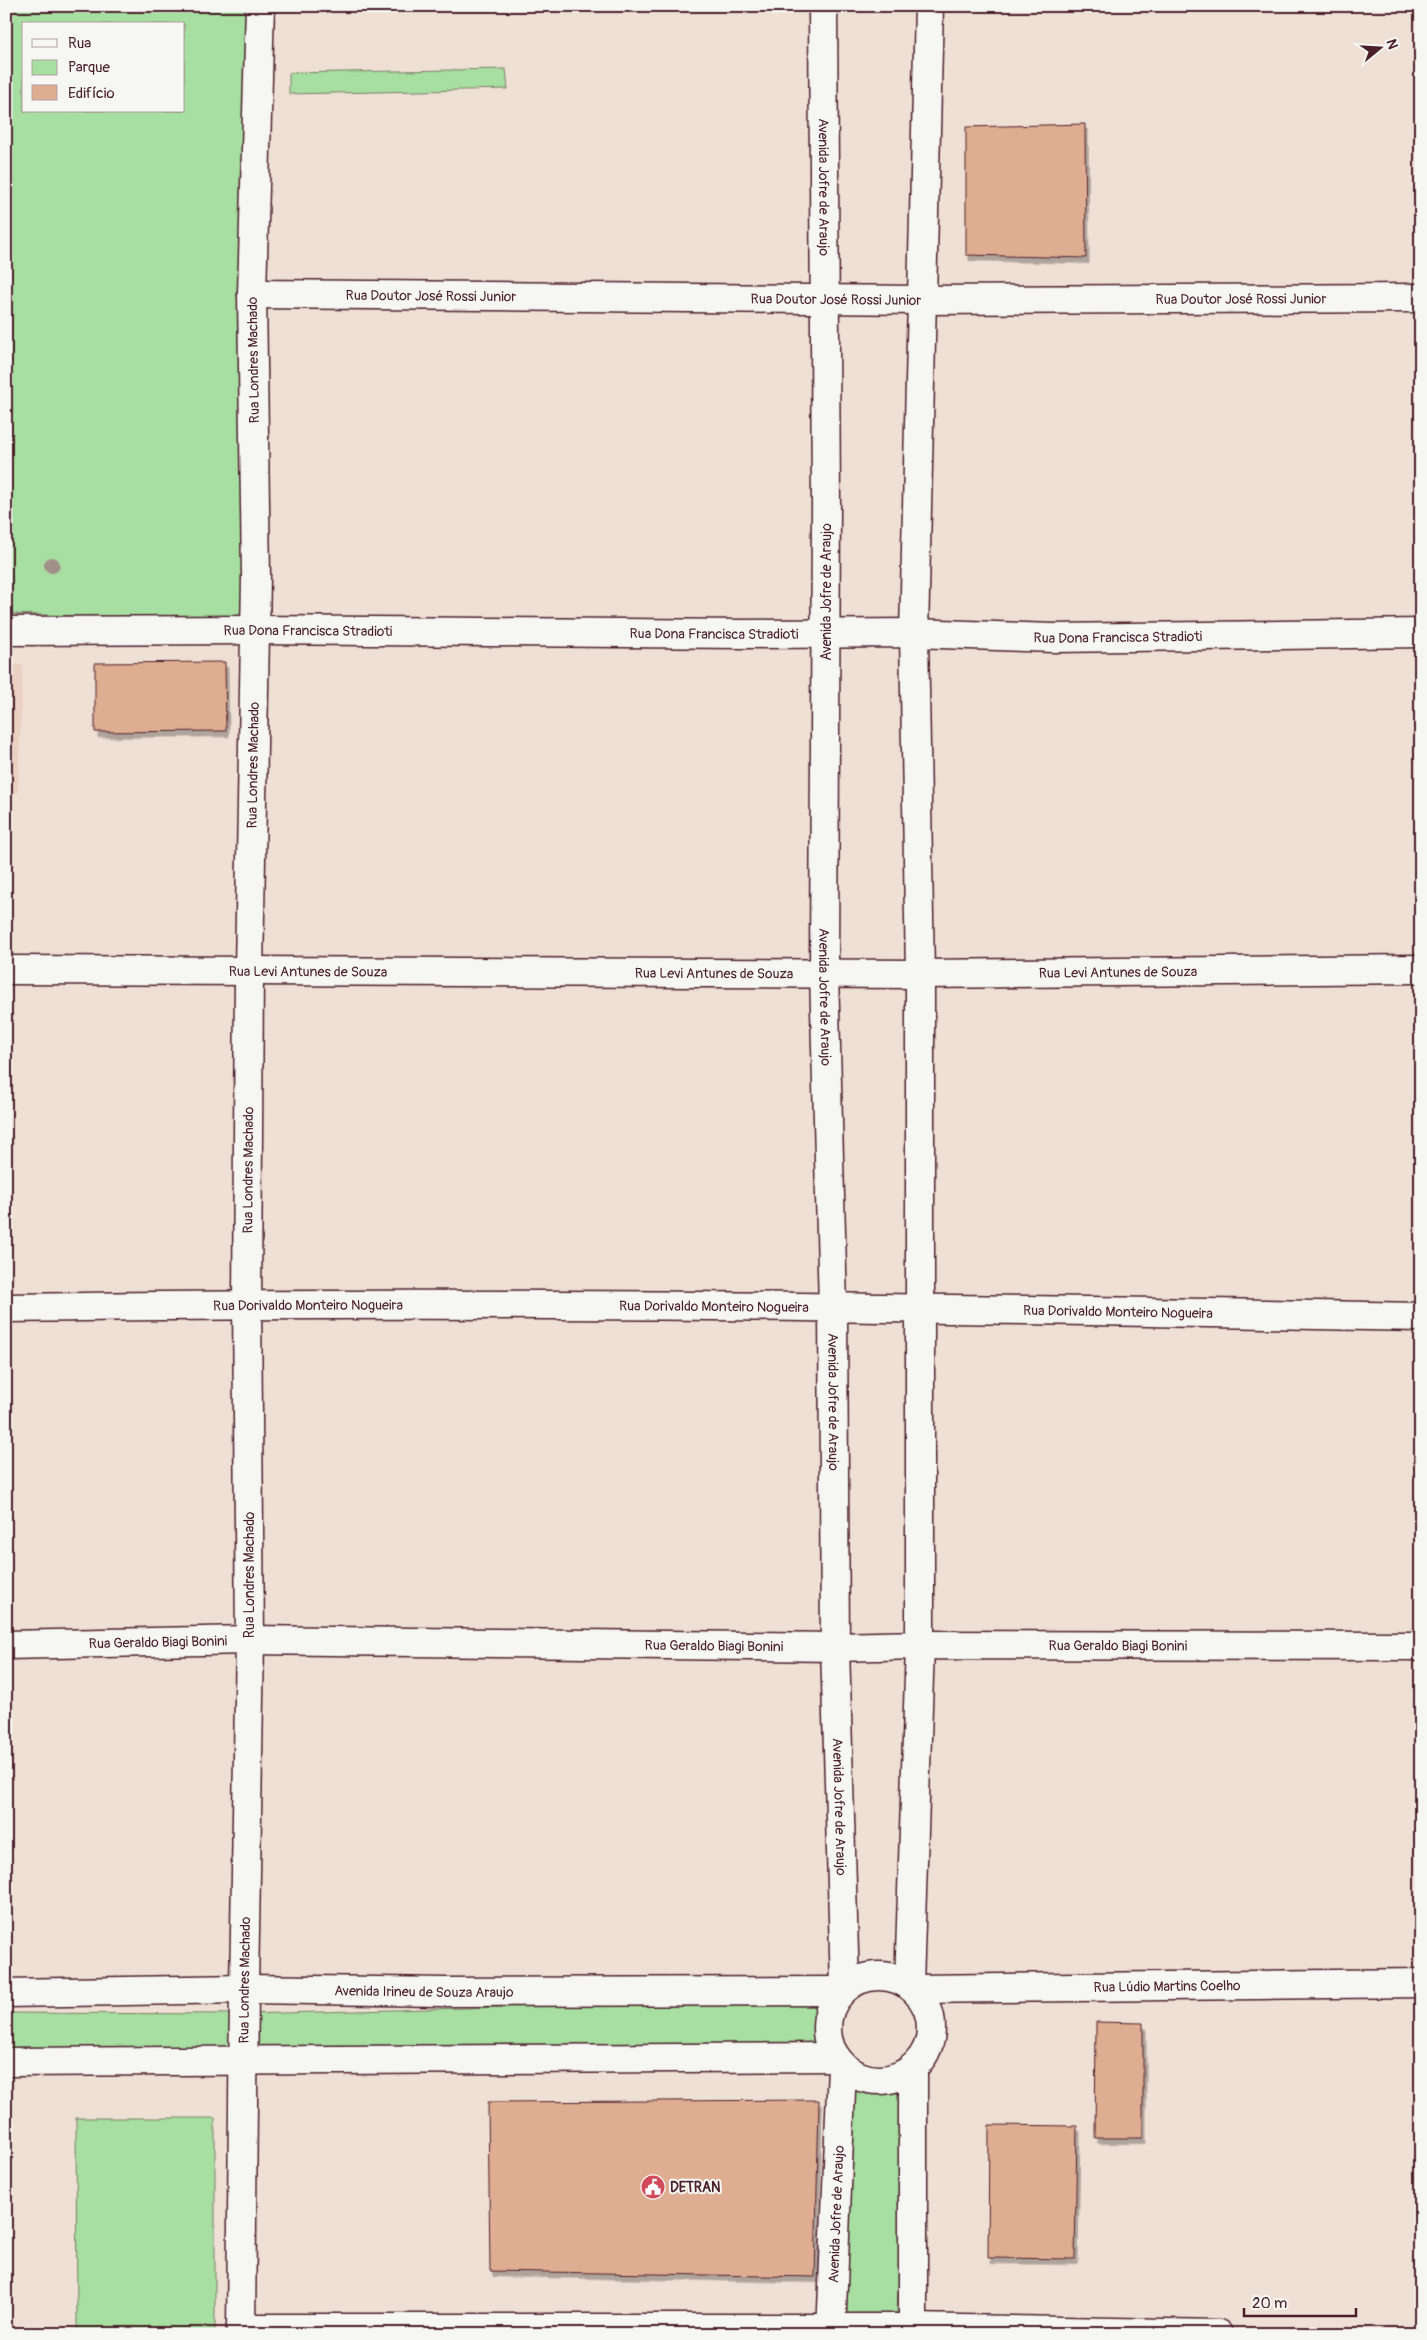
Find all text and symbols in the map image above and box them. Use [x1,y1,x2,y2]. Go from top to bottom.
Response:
legend [22,22,185,112]
north arrow [1354,22,1404,72]
text: Rua [68,34,91,53]
text: N [1382,37,1401,51]
text: Parque [68,58,111,77]
text: Edifício [68,84,114,103]
street label: Avenida Jofre de Araujo [815,118,833,256]
street label: Rua Doutor José Rossi Junior [346,287,516,305]
street label: Rua Doutor José Rossi Junior [751,290,921,309]
street label: Rua Doutor José Rossi Junior [1156,290,1326,308]
street label: Rua Londres Machado [244,296,263,423]
street label: Avenida Jofre de Araujo [818,523,835,661]
street label: Rua Dona Francisca Stradioti [224,622,393,640]
street label: Rua Dona Francisca Stradioti [629,625,799,643]
street label: Rua Dona Francisca Stradioti [1033,628,1203,647]
street label: Rua Londres Machado [244,701,263,829]
street label: Avenida Jofre de Araujo [815,928,835,1067]
street label: Rua Levi Antunes de Souza [229,963,387,981]
street label: Rua Levi Antunes de Souza [1039,963,1197,982]
street label: Rua Levi Antunes de Souza [635,965,793,982]
street label: Rua Londres Machado [239,1106,257,1233]
street label: Rua Dorivaldo Monteiro Nogueira [213,1297,403,1314]
street label: Rua Dorivaldo Monteiro Nogueira [619,1297,809,1316]
street label: Rua Dorivaldo Monteiro Nogueira [1023,1302,1213,1322]
street label: Avenida Jofre de Araujo [824,1333,842,1471]
street label: Rua Londres Machado [241,1511,258,1638]
street label: Rua Geraldo Biagi Bonini [89,1632,228,1652]
street label: Rua Geraldo Biagi Bonini [645,1637,784,1655]
street label: Rua Geraldo Biagi Bonini [1049,1637,1188,1655]
street label: Avenida Jofre de Araujo [829,1738,850,1876]
street label: Rua Londres Machado [236,1916,254,2043]
street label: Rua Lúdio Martins Coelho [1093,1977,1241,1996]
street label: Avenida Irineu de Souza Araujo [334,1982,514,2001]
street label: Avenida Jofre de Araujo [825,2144,848,2283]
public building icon: DETRAN [640,2174,666,2200]
place label: DETRAN [670,2179,720,2196]
scale bar [1244,2285,1357,2317]
text: 20 m [1252,2294,1287,2313]

